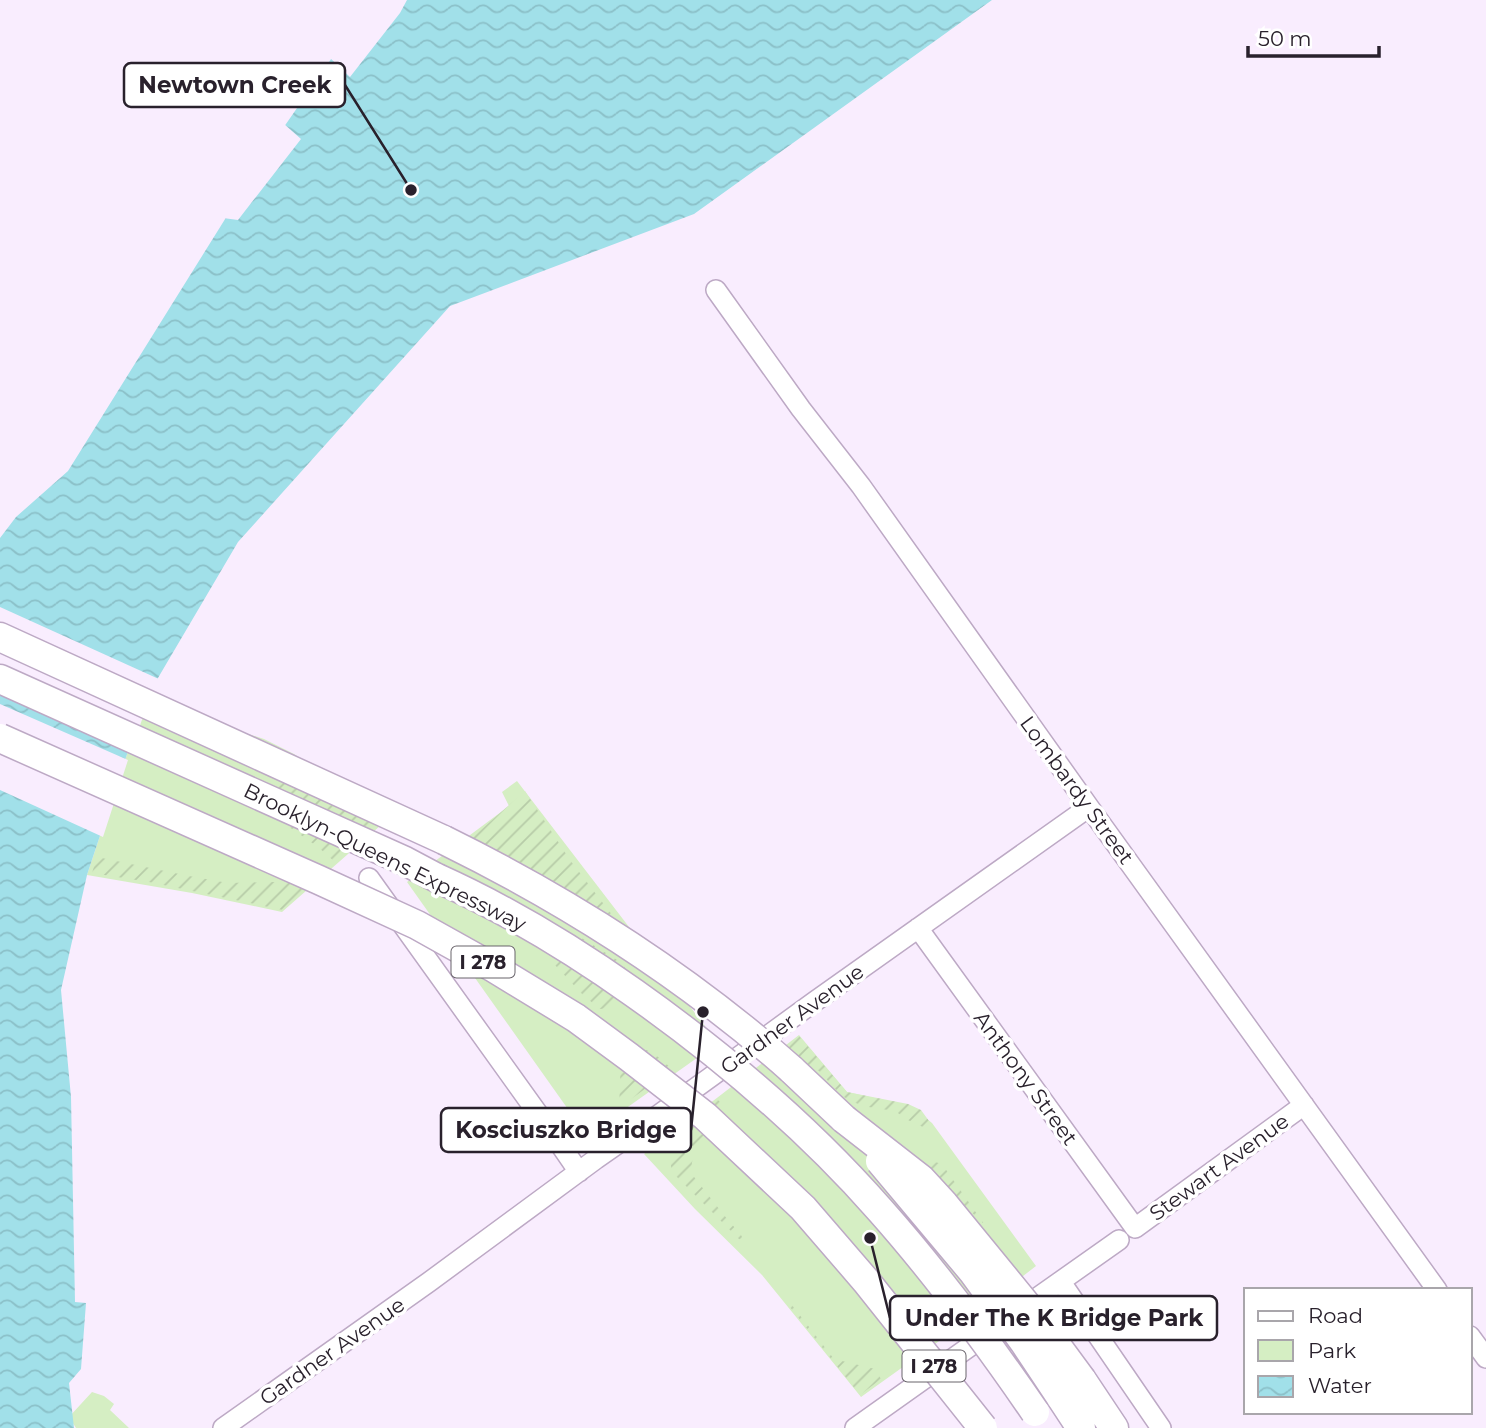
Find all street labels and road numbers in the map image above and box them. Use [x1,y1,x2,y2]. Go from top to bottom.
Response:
street label: Lombardy Street [1015,711,1139,869]
street label: Brooklyn-Queens Expressway [240,778,531,937]
road number: I 278 [452,946,514,978]
street label: Gardner Avenue [715,959,869,1079]
street label: Anthony Street [969,1006,1083,1150]
street label: Stewart Avenue [1145,1108,1293,1226]
street label: Gardner Avenue [255,1292,409,1410]
road number: I 278 [902,1350,965,1382]

